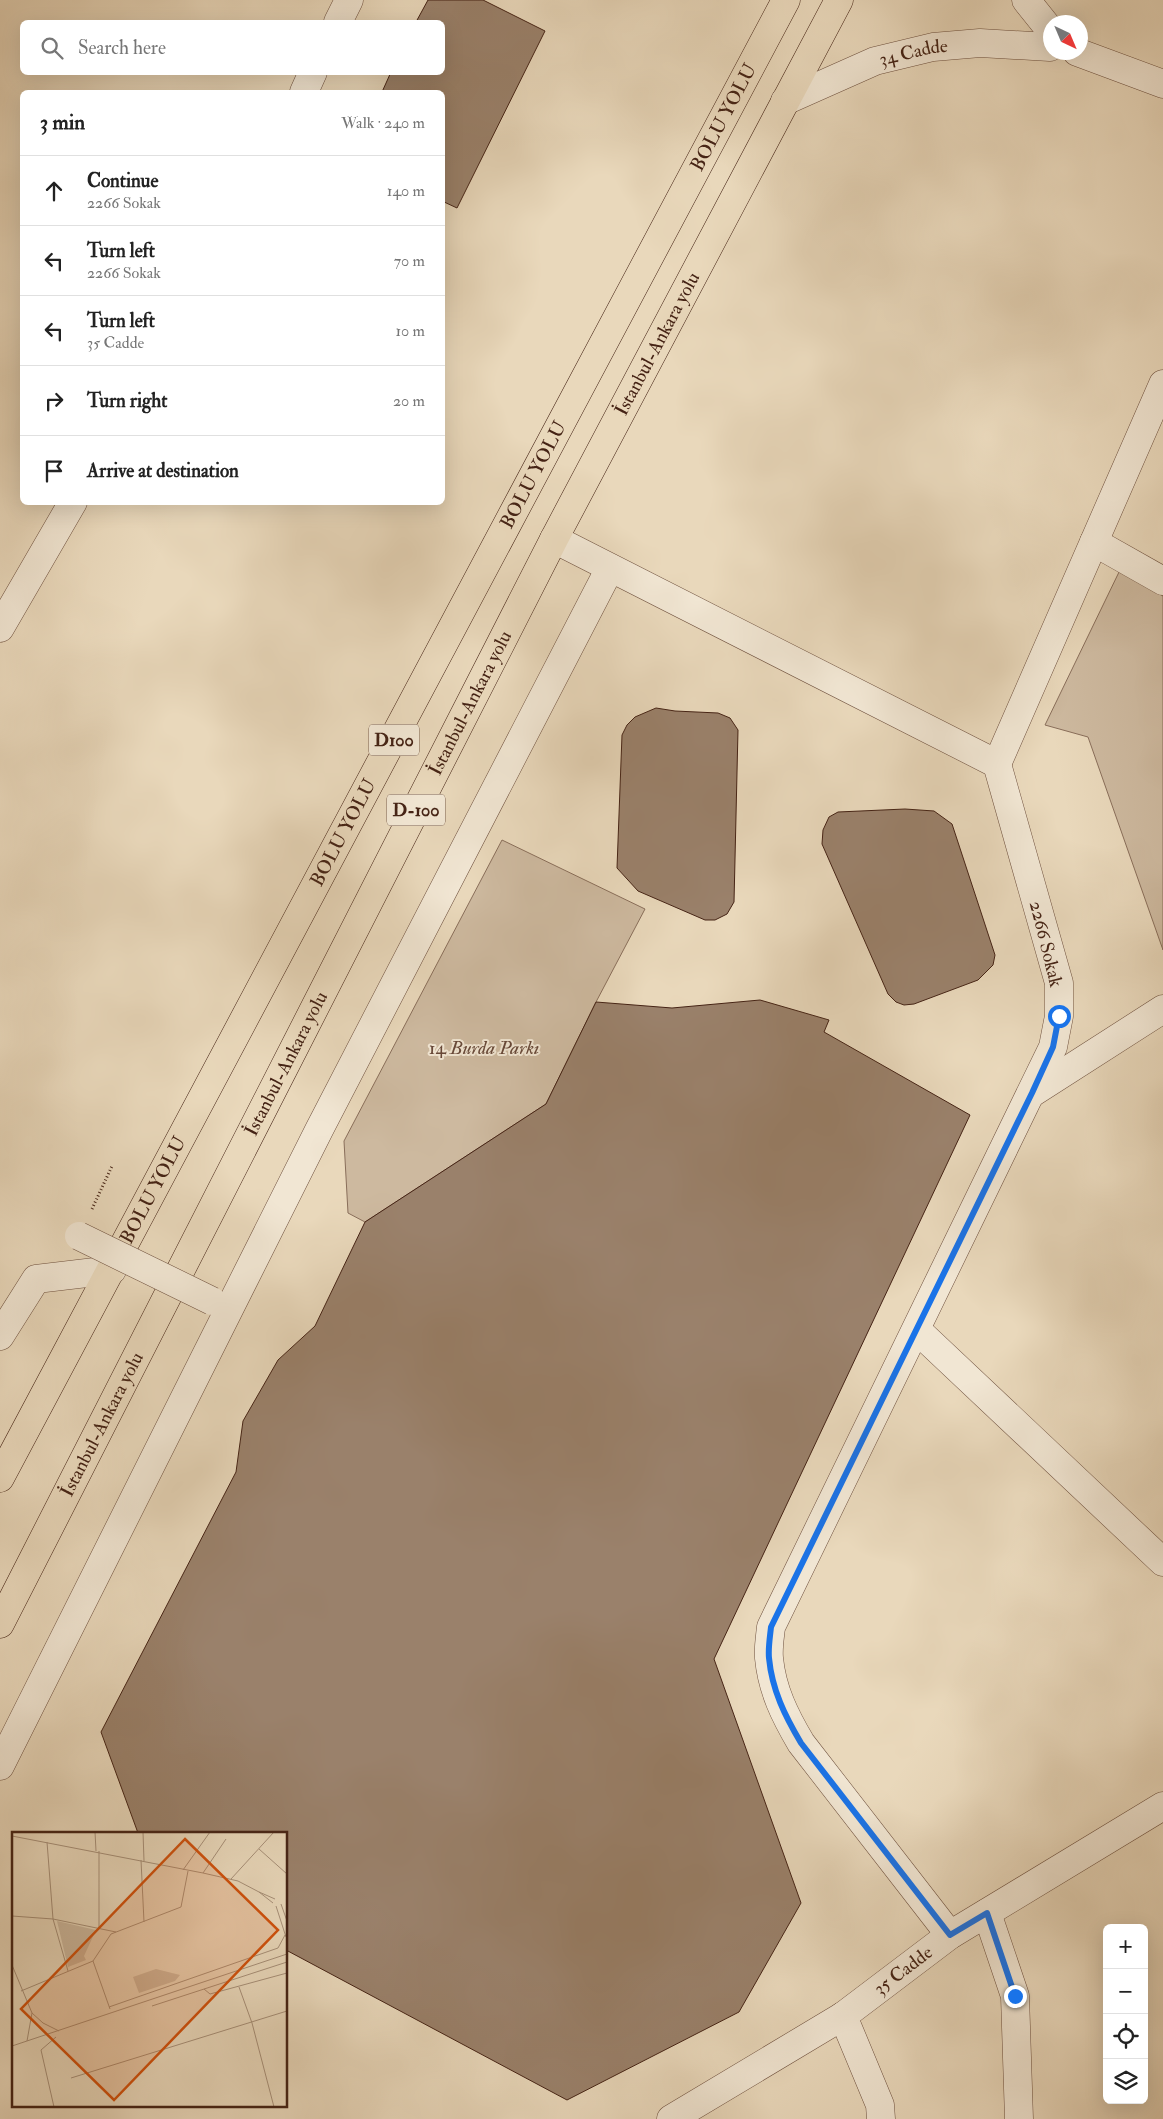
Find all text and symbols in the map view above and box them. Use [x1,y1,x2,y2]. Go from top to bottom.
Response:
north arrow [1043,15,1088,60]
search box [20,20,445,75]
icon: search [38,34,66,62]
street label: 34 Cadde [877,34,949,72]
text: Search here [78,36,166,60]
street label: BOLU YOLU [685,59,762,175]
text: 3 min [40,109,85,136]
text: Walk · 240 m [341,113,425,133]
text: Continue [87,169,158,193]
icon: ahead [40,177,68,205]
text: 140 m [387,181,425,201]
text: 2266 Sokak [87,193,161,213]
text: Turn left [87,239,155,263]
icon: left [40,247,68,275]
text: 70 m [394,251,425,271]
text: 2266 Sokak [87,263,161,283]
street label: İstanbul-Ankara yolu [608,268,705,420]
text: Turn left [87,309,155,333]
icon: left [40,317,68,345]
text: 10 m [395,321,425,341]
text: 35 Cadde [87,333,144,353]
icon: right [40,387,68,415]
text: Turn right [87,389,167,413]
text: 20 m [393,391,425,411]
street label: BOLU YOLU [495,417,572,533]
icon: arrive [40,457,68,485]
text: Arrive at destination [87,459,239,483]
street label: İstanbul-Ankara yolu [422,627,517,780]
road number: D100 [369,724,419,756]
street label: BOLU YOLU [305,775,382,891]
road number: D-100 [387,794,445,826]
street label: 2266 Sokak [1024,898,1068,990]
street label: İstanbul-Ankara yolu [238,987,333,1140]
route start [1048,1005,1071,1028]
park label: 14 Burda Parkı [429,1036,539,1060]
street label: BOLU YOLU [115,1132,191,1248]
street label: İstanbul-Ankara yolu [54,1348,149,1501]
inset map [12,1832,288,2106]
map controls [1103,1924,1148,2104]
button: + [1103,1924,1148,1969]
street label: 35 Cadde [869,1940,938,2001]
button: − [1103,1969,1148,2014]
route end [1004,1985,1027,2008]
button: locate [1103,2014,1148,2059]
button: layers [1103,2059,1148,2104]

